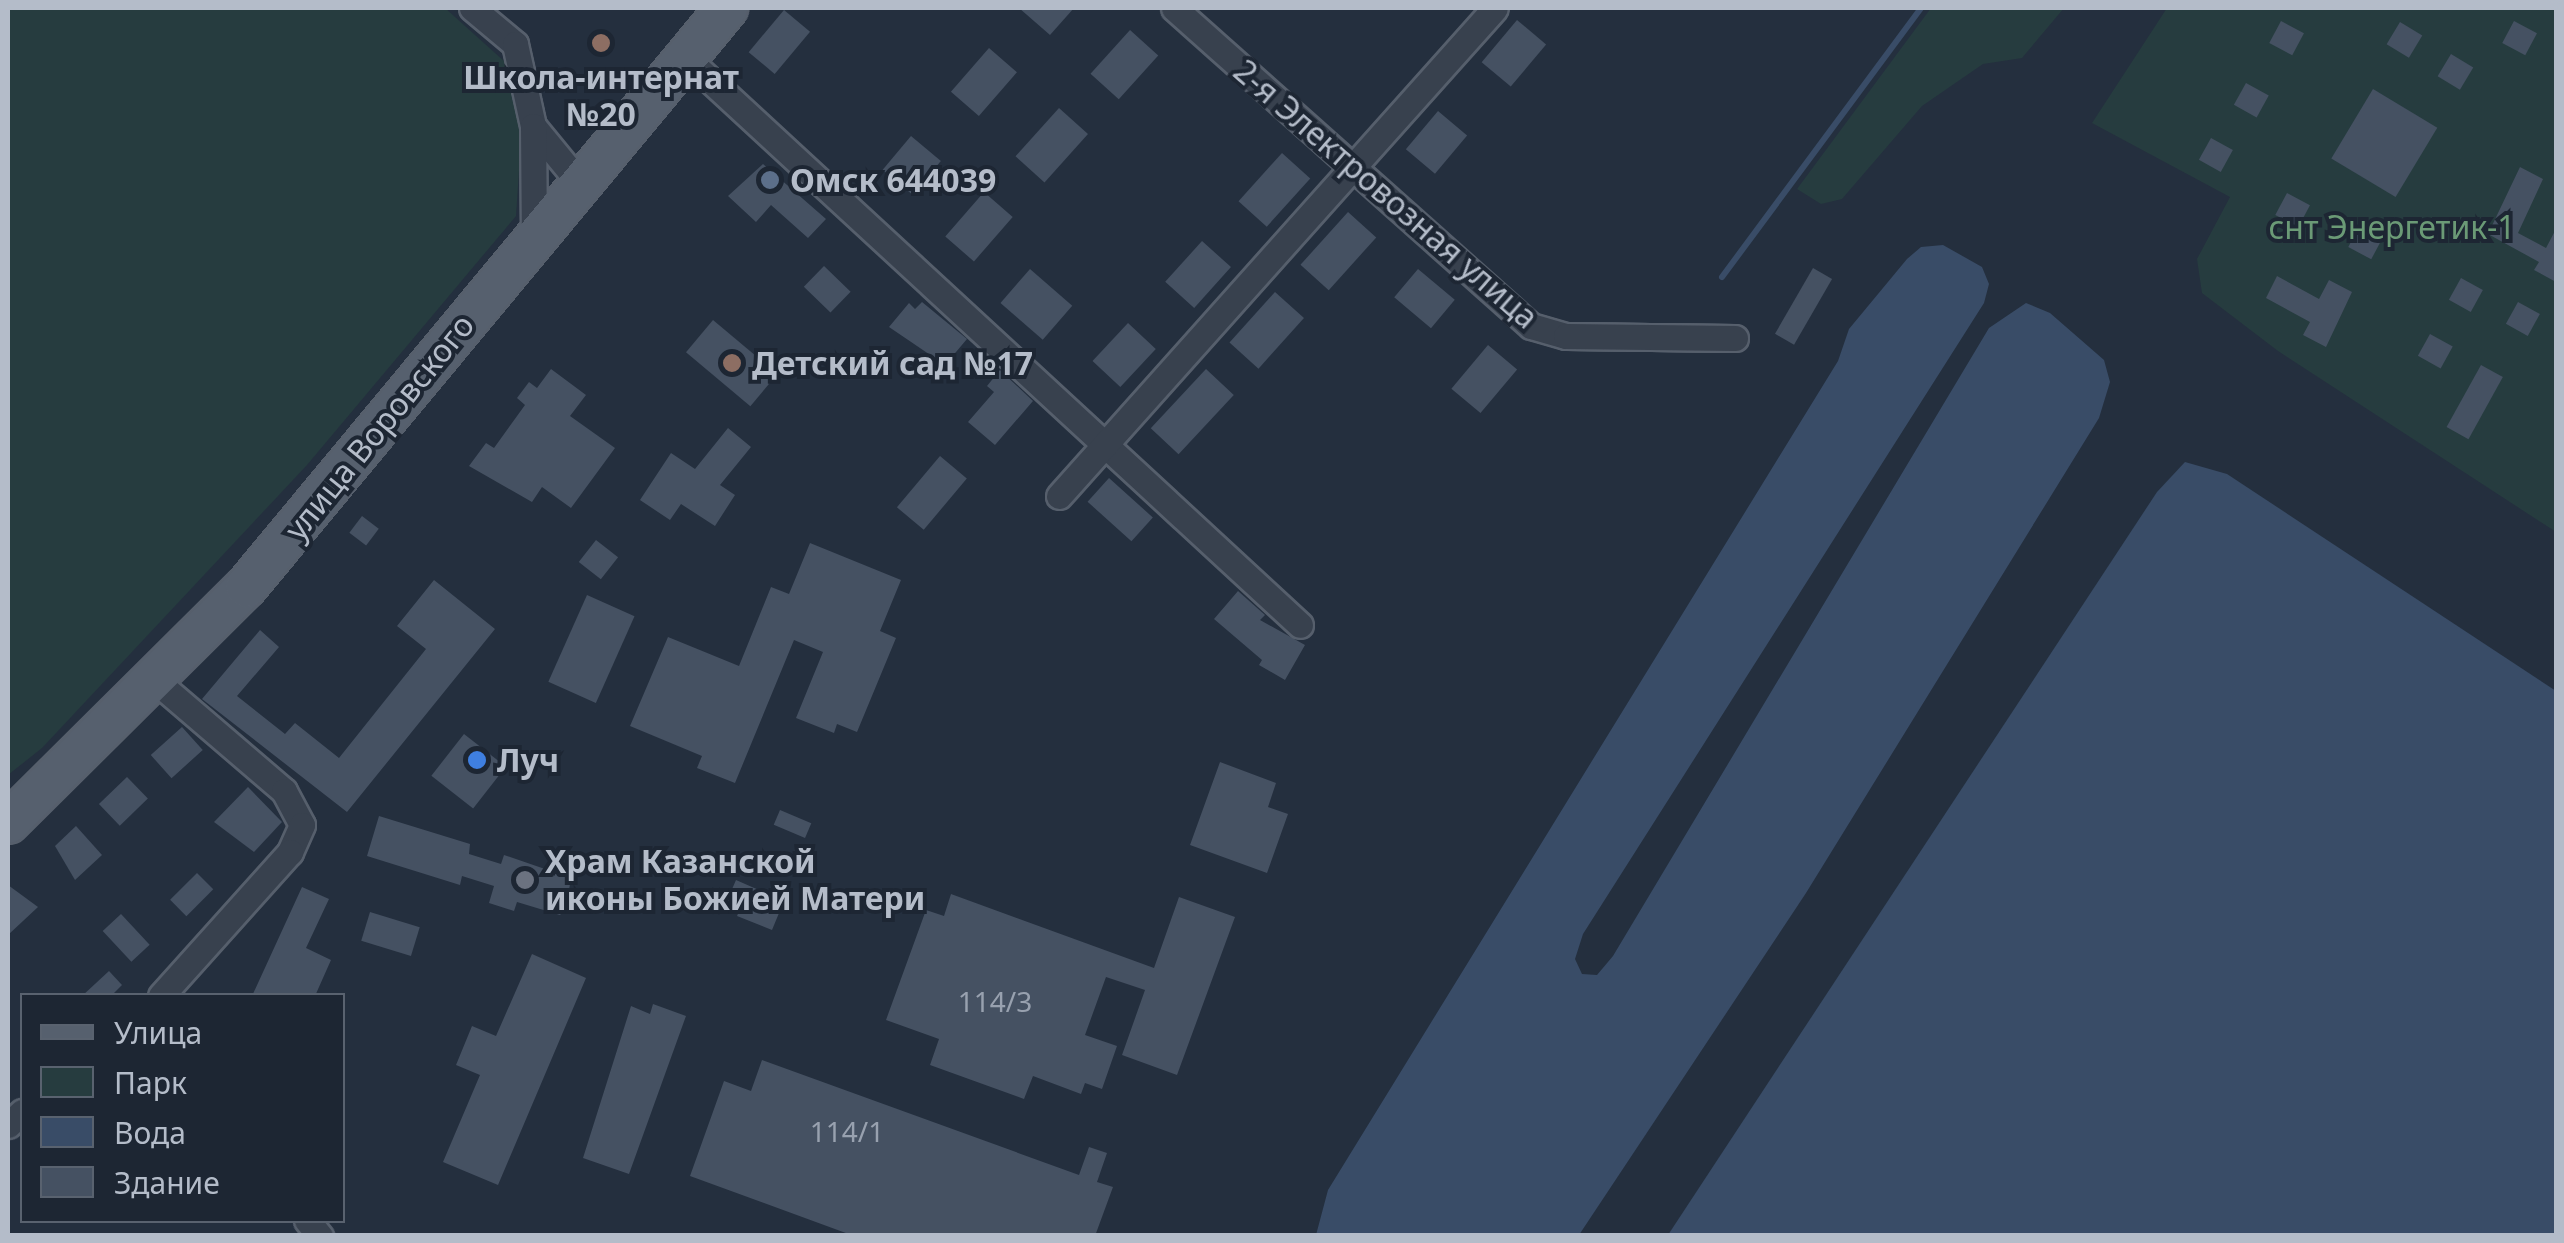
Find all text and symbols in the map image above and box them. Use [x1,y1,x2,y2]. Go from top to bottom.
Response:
marker: Школа-интернат №20 [590,32,612,54]
street label: 2-я Электровозная улица [1226,52,1546,336]
place label: Школа-интернат №20 [463,59,739,134]
place label: Омск 644039 [790,161,996,199]
marker: Омск 644039 [759,169,781,191]
park label: снт Энергетик-1 [2268,208,2516,246]
street label: улица Воровского [276,306,482,548]
place label: Детский сад №17 [752,344,1033,382]
marker: Детский сад №17 [721,352,743,374]
place label: Луч [497,741,559,779]
marker: Луч [466,749,488,771]
place label: Храм Казанской иконы Божией Матери [545,843,925,918]
marker: Храм Казанской иконы Божией Матери [514,869,536,891]
house number: 114/3 [958,984,1032,1018]
legend [20,993,345,1223]
text: Улица [114,1012,202,1053]
text: Парк [114,1062,187,1103]
text: Вода [114,1112,186,1153]
house number: 114/1 [810,1114,884,1148]
text: Здание [114,1162,220,1203]

